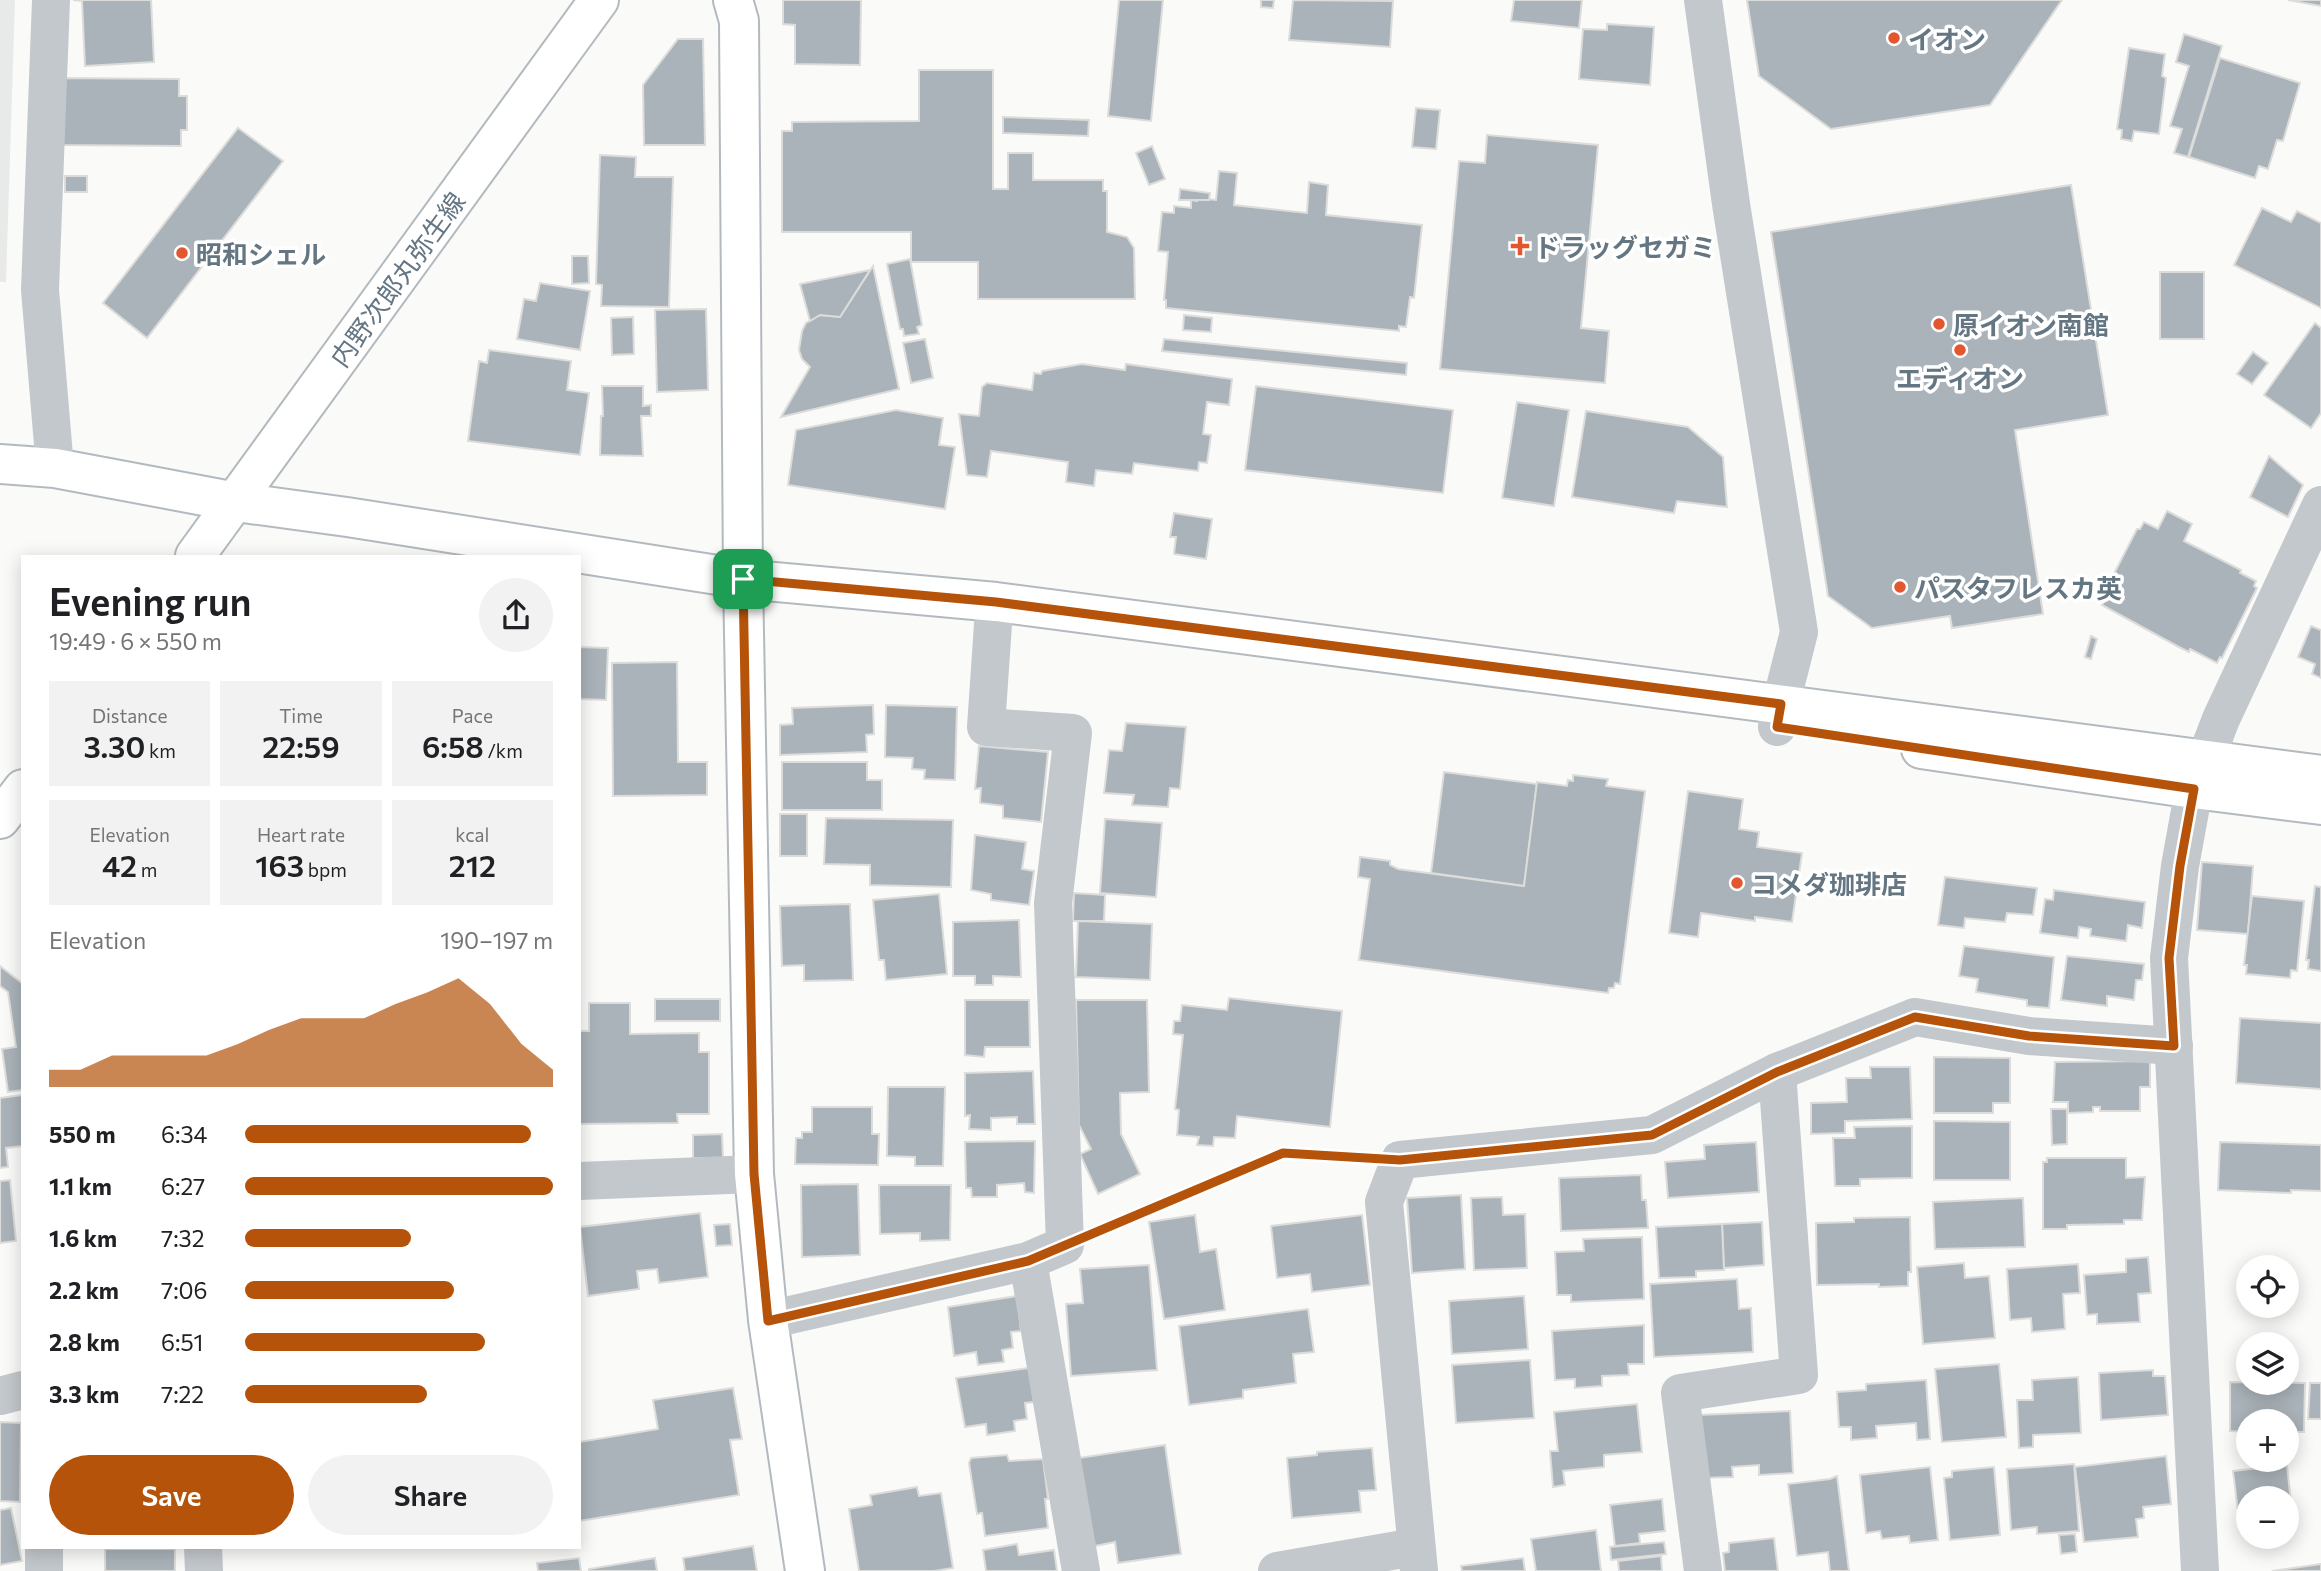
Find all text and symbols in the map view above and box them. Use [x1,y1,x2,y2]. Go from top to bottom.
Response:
place label: イオン [1908,23,1986,54]
marker: イオン [1886,30,1902,46]
street label: 内野次郎丸弥生線 [323,186,471,372]
place label: ドラッグセガミ [1534,231,1716,262]
place label: 昭和シェル [196,238,326,269]
marker: ドラッグセガミ [1512,238,1528,254]
marker: 昭和シェル [174,245,190,261]
place label: 原イオン南館 [1953,309,2109,340]
marker: 原イオン南館 [1931,316,1947,332]
marker: エディオン [1952,342,1968,358]
place label: エディオン [1896,362,2024,393]
pin [713,549,773,609]
icon: arrive [724,560,762,598]
place label: パスタフレスカ英 [1914,572,2122,603]
text: Evening run [49,577,252,624]
button: share [479,578,553,652]
marker: パスタフレスカ英 [1892,579,1908,595]
text: 19:49 · 6 × 550 m [49,627,222,655]
text: Distance [92,704,167,727]
text: Time [279,704,323,727]
text: Pace [452,704,493,727]
text: 3.30 [84,727,145,764]
text: 22:59 [262,727,340,764]
text: 6:58 [422,727,484,764]
text: km [145,739,176,762]
text: /km [484,739,523,762]
text: Elevation [90,823,170,846]
text: Heart rate [257,823,345,846]
text: kcal [455,823,489,846]
text: 42 [102,846,137,883]
text: 163 [255,846,304,883]
text: 212 [449,846,496,883]
text: m [137,858,157,881]
text: bpm [304,858,347,881]
place label: コメダ珈琲店 [1751,868,1907,899]
marker: コメダ珈琲店 [1729,875,1745,891]
text: Elevation [49,926,146,954]
text: 190–197 m [440,926,553,954]
text: 550 m [49,1120,116,1148]
text: 6:34 [161,1120,207,1148]
text: 1.1 km [49,1172,112,1200]
text: 6:27 [161,1172,205,1200]
text: 1.6 km [49,1224,117,1252]
text: 7:32 [161,1224,204,1252]
map controls [2236,1255,2299,1549]
button: locate [2236,1255,2299,1318]
text: 2.2 km [49,1276,119,1304]
text: 7:06 [161,1276,208,1304]
text: 2.8 km [49,1328,120,1356]
text: 6:51 [161,1328,203,1356]
button: layers [2236,1332,2299,1395]
text: 3.3 km [49,1380,119,1408]
text: 7:22 [161,1380,204,1408]
button: + [2236,1409,2299,1472]
button: Save [49,1455,294,1535]
button: Share [308,1455,553,1535]
button: − [2236,1486,2299,1549]

